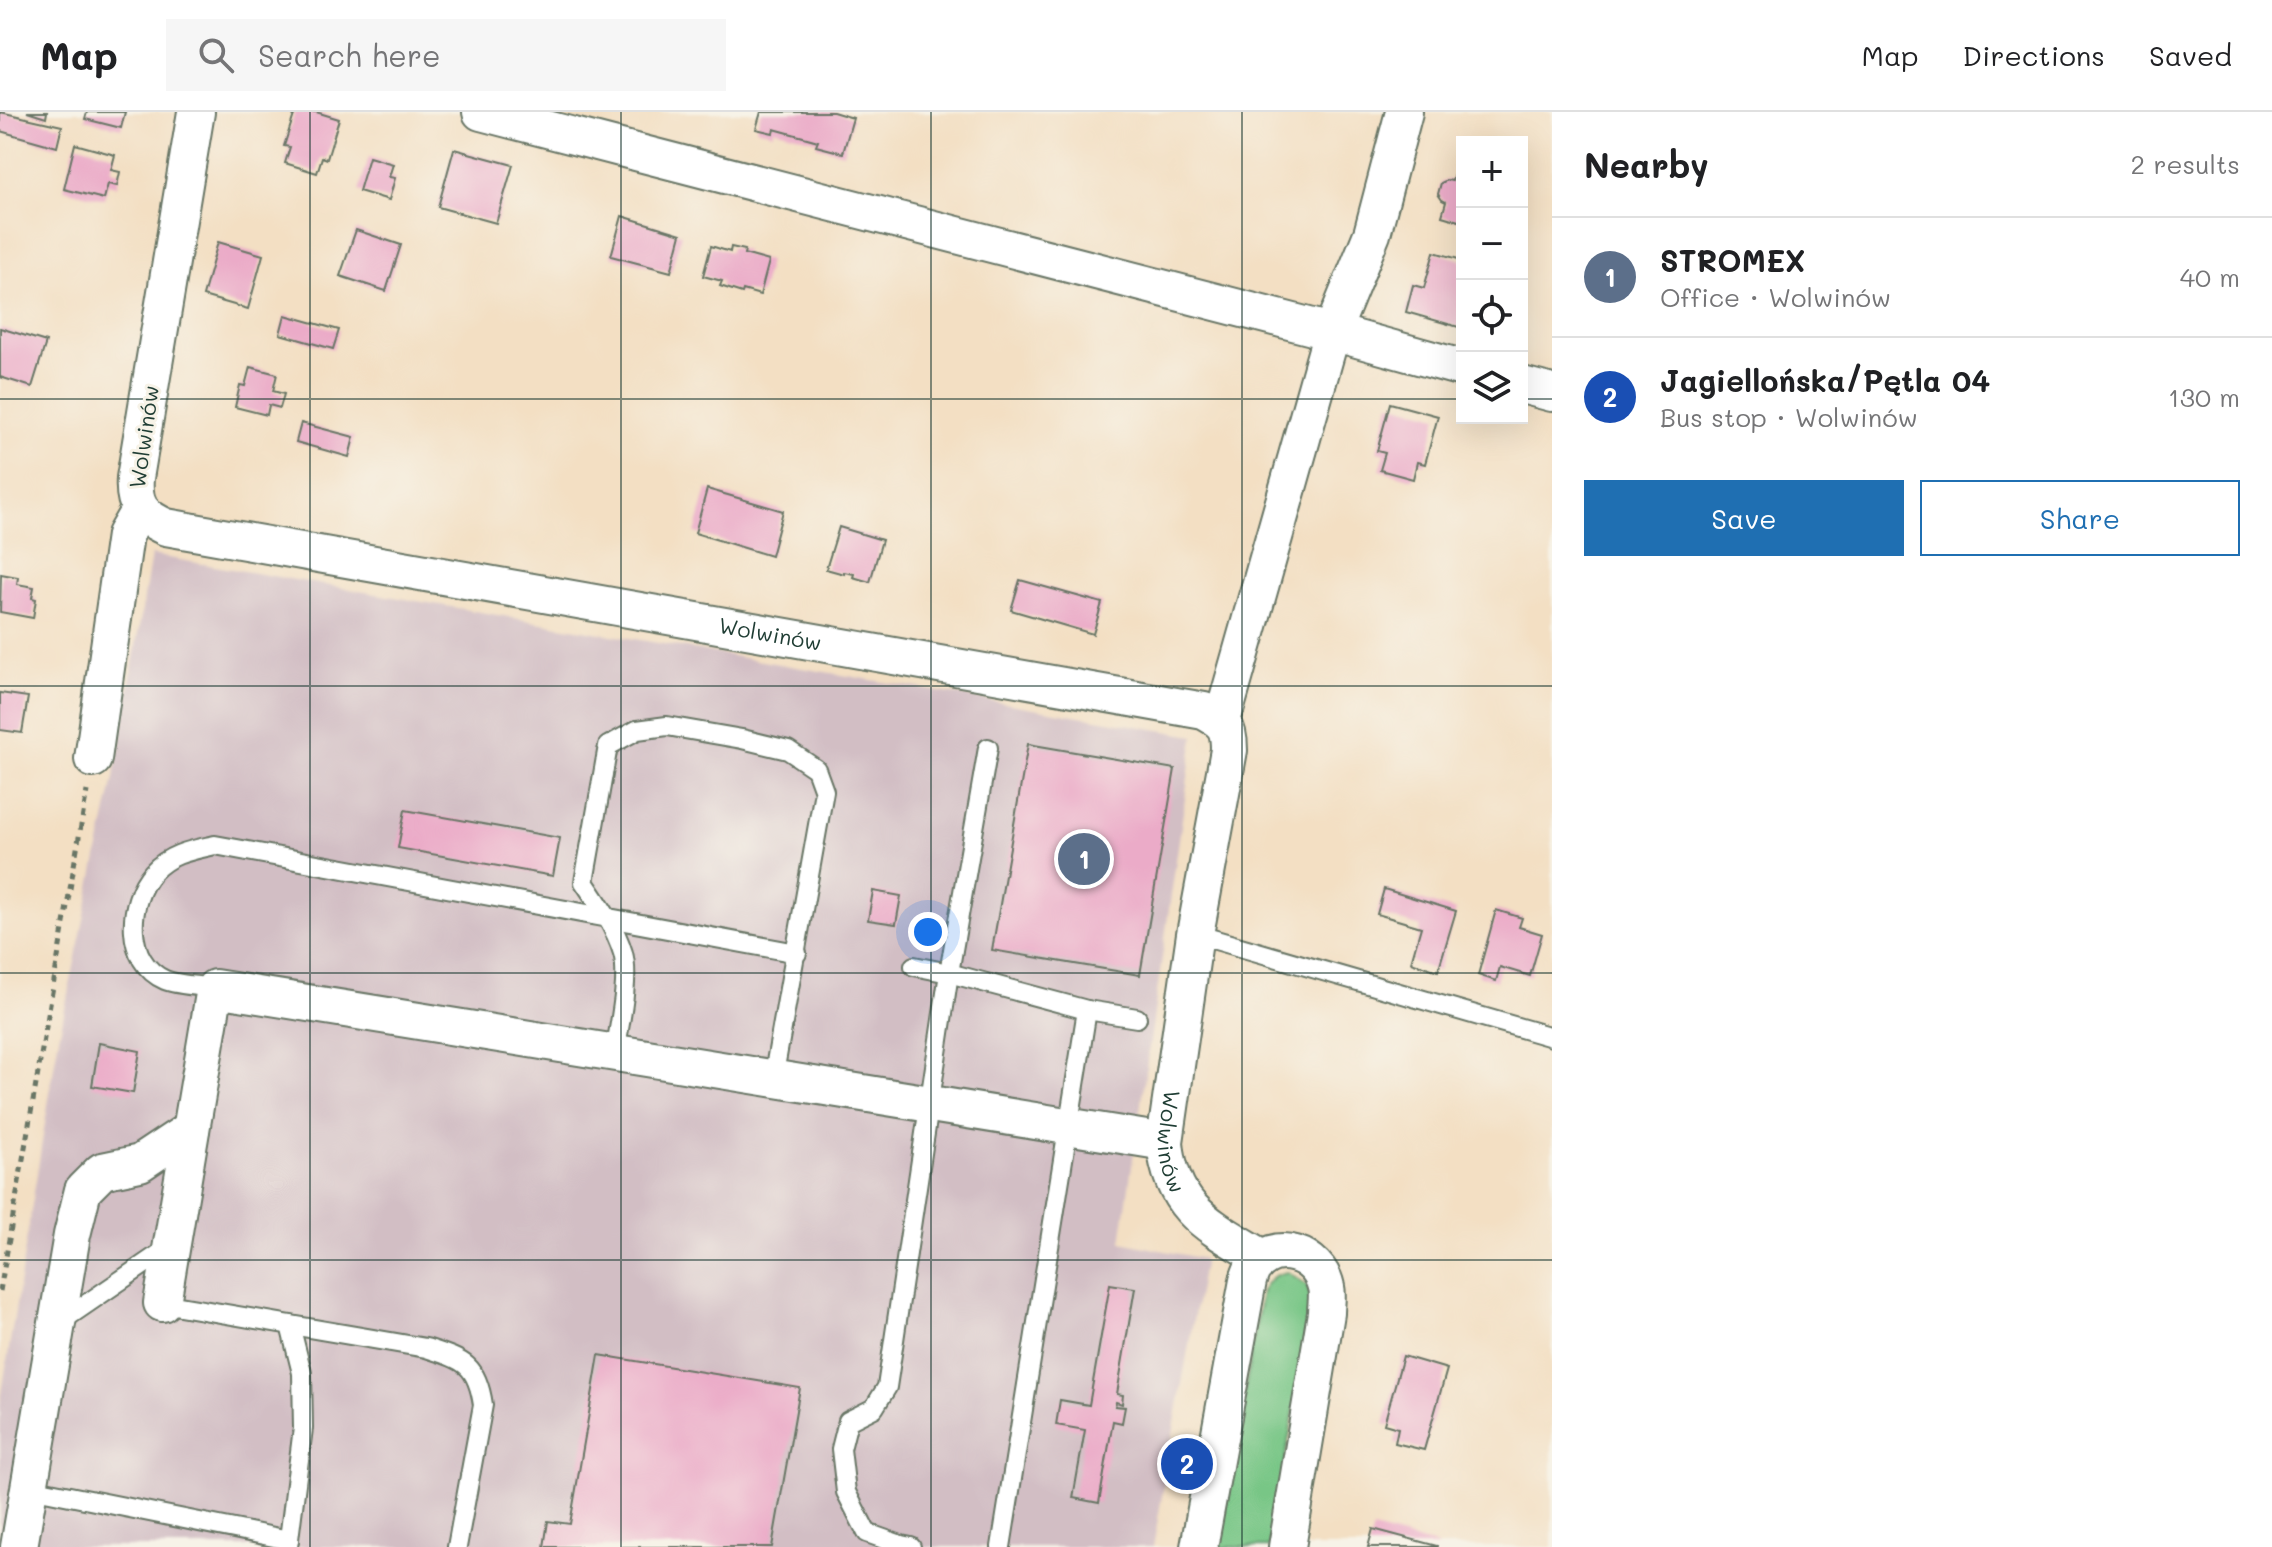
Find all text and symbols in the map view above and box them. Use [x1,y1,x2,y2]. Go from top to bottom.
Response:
search box [166,19,726,91]
text: Map [40,30,118,80]
icon: search [194,33,238,77]
text: Search here [258,35,441,75]
text: Map [1862,37,1919,73]
text: Directions [1963,37,2105,73]
text: Saved [2149,37,2232,73]
map controls [1456,136,1528,424]
button: + [1456,136,1528,208]
text: Nearby [1584,142,1709,187]
text: 2 results [2131,147,2240,181]
button: − [1456,208,1528,280]
text: STROMEX [1660,240,1806,280]
text: 1 [1604,260,1616,294]
text: 40 m [2180,260,2240,294]
button: locate [1456,280,1528,352]
text: Office · Wolwinów [1660,280,1891,314]
button: layers [1456,352,1528,424]
text: Jagiellońska/Pętla 04 [1660,360,1990,400]
text: 2 [1603,380,1617,414]
text: 130 m [2168,380,2240,414]
street label: Wolwinów [122,383,165,490]
text: Bus stop · Wolwinów [1660,400,1918,434]
button: Save [1584,480,1904,556]
button: Share [1920,480,2240,556]
street label: Wolwinów [716,610,824,657]
pin: 1 [1058,829,1110,889]
your location [908,912,948,952]
street label: Wolwinów [1151,1088,1192,1197]
pin: 2 [1161,1434,1213,1494]

